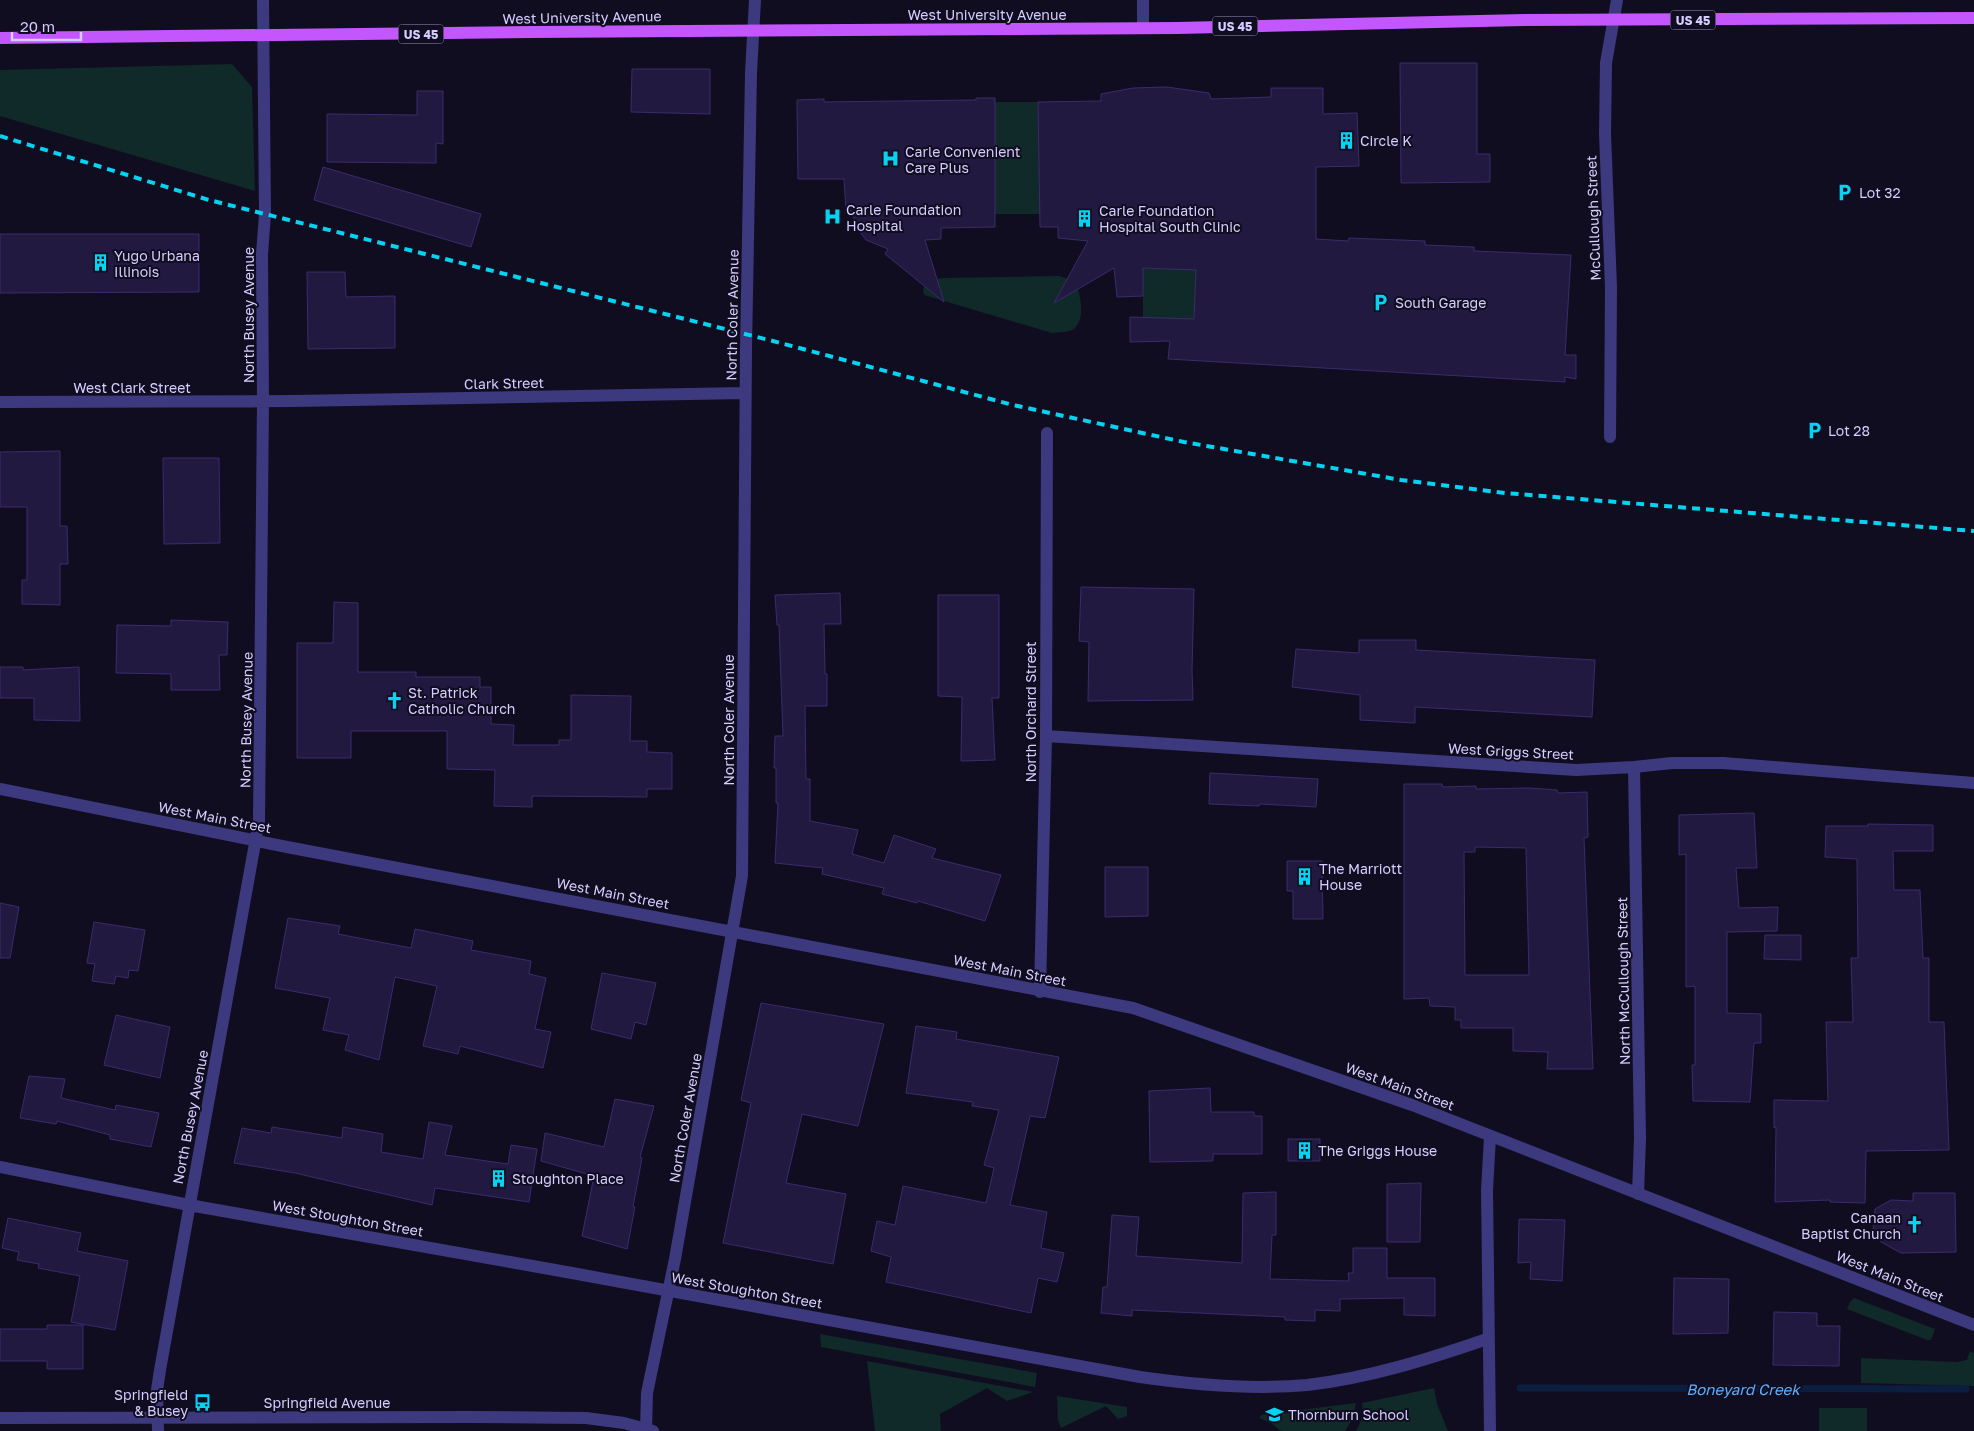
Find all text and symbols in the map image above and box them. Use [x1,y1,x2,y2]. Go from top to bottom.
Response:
street label: West University Avenue [907,6,1067,23]
street label: West University Avenue [502,7,662,27]
scale bar [12,10,81,42]
road number: US 45 [1670,10,1716,30]
road number: US 45 [1212,16,1258,36]
text: 20 m [20,17,55,35]
road number: US 45 [398,24,444,44]
building icon: Circle K [1336,130,1356,150]
place label: Circle K [1360,132,1412,149]
place label: Carle Convenient Care Plus [905,143,1020,176]
hospital icon: Carle Convenient Care Plus [881,149,901,169]
street label: McCullough Street [1582,155,1604,281]
parking icon: Lot 32 [1835,182,1855,202]
place label: Lot 32 [1859,184,1901,201]
place label: Carle Foundation Hospital [846,201,961,234]
place label: Carle Foundation Hospital South Clinic [1099,202,1241,235]
hospital icon: Carle Foundation Hospital [822,207,842,227]
building icon: Carle Foundation Hospital South Clinic [1075,208,1095,228]
place label: Yugo Urbana Illinois [114,247,200,280]
street label: North Busey Avenue [240,247,257,383]
street label: North Coler Avenue [722,249,742,381]
building icon: Yugo Urbana Illinois [90,253,110,273]
parking icon: South Garage [1371,292,1391,312]
place label: South Garage [1395,294,1486,311]
street label: Clark Street [464,374,544,392]
street label: West Clark Street [73,379,191,396]
parking icon: Lot 28 [1804,420,1824,440]
place label: Lot 28 [1828,422,1870,439]
street label: North Orchard Street [1022,641,1039,783]
street label: North Busey Avenue [236,652,256,788]
street label: North Coler Avenue [720,654,737,786]
place label: St. Patrick Catholic Church [408,684,515,717]
church icon: St. Patrick Catholic Church [384,690,404,710]
street label: West Griggs Street [1448,739,1574,763]
street label: West Main Street [157,798,273,836]
place label: The Marriott House [1319,860,1402,893]
building icon: The Marriott House [1295,866,1315,886]
street label: West Main Street [555,874,671,912]
street label: North McCullough Street [1613,897,1633,1065]
street label: West Main Street [952,951,1068,989]
street label: North Busey Avenue [169,1048,211,1186]
street label: North Coler Avenue [665,1052,705,1184]
street label: West Main Street [1343,1058,1457,1114]
building icon: The Griggs House [1294,1140,1314,1160]
place label: The Griggs House [1318,1142,1437,1159]
building icon: Stoughton Place [488,1168,508,1188]
place label: Stoughton Place [512,1170,624,1187]
street label: West Stoughton Street [271,1196,425,1240]
place label: Canaan Baptist Church [1801,1209,1901,1242]
church icon: Canaan Baptist Church [1905,1215,1925,1235]
street label: West Main Street [1834,1247,1946,1305]
street label: West Stoughton Street [670,1268,824,1312]
water label: Boneyard Creek [1686,1380,1801,1399]
place label: Springfield & Busey [114,1386,188,1419]
bus stop icon: Springfield & Busey [192,1392,212,1412]
street label: Springfield Avenue [264,1394,390,1411]
school or university icon: Thornburn School [1264,1404,1284,1424]
place label: Thornburn School [1288,1406,1409,1423]

